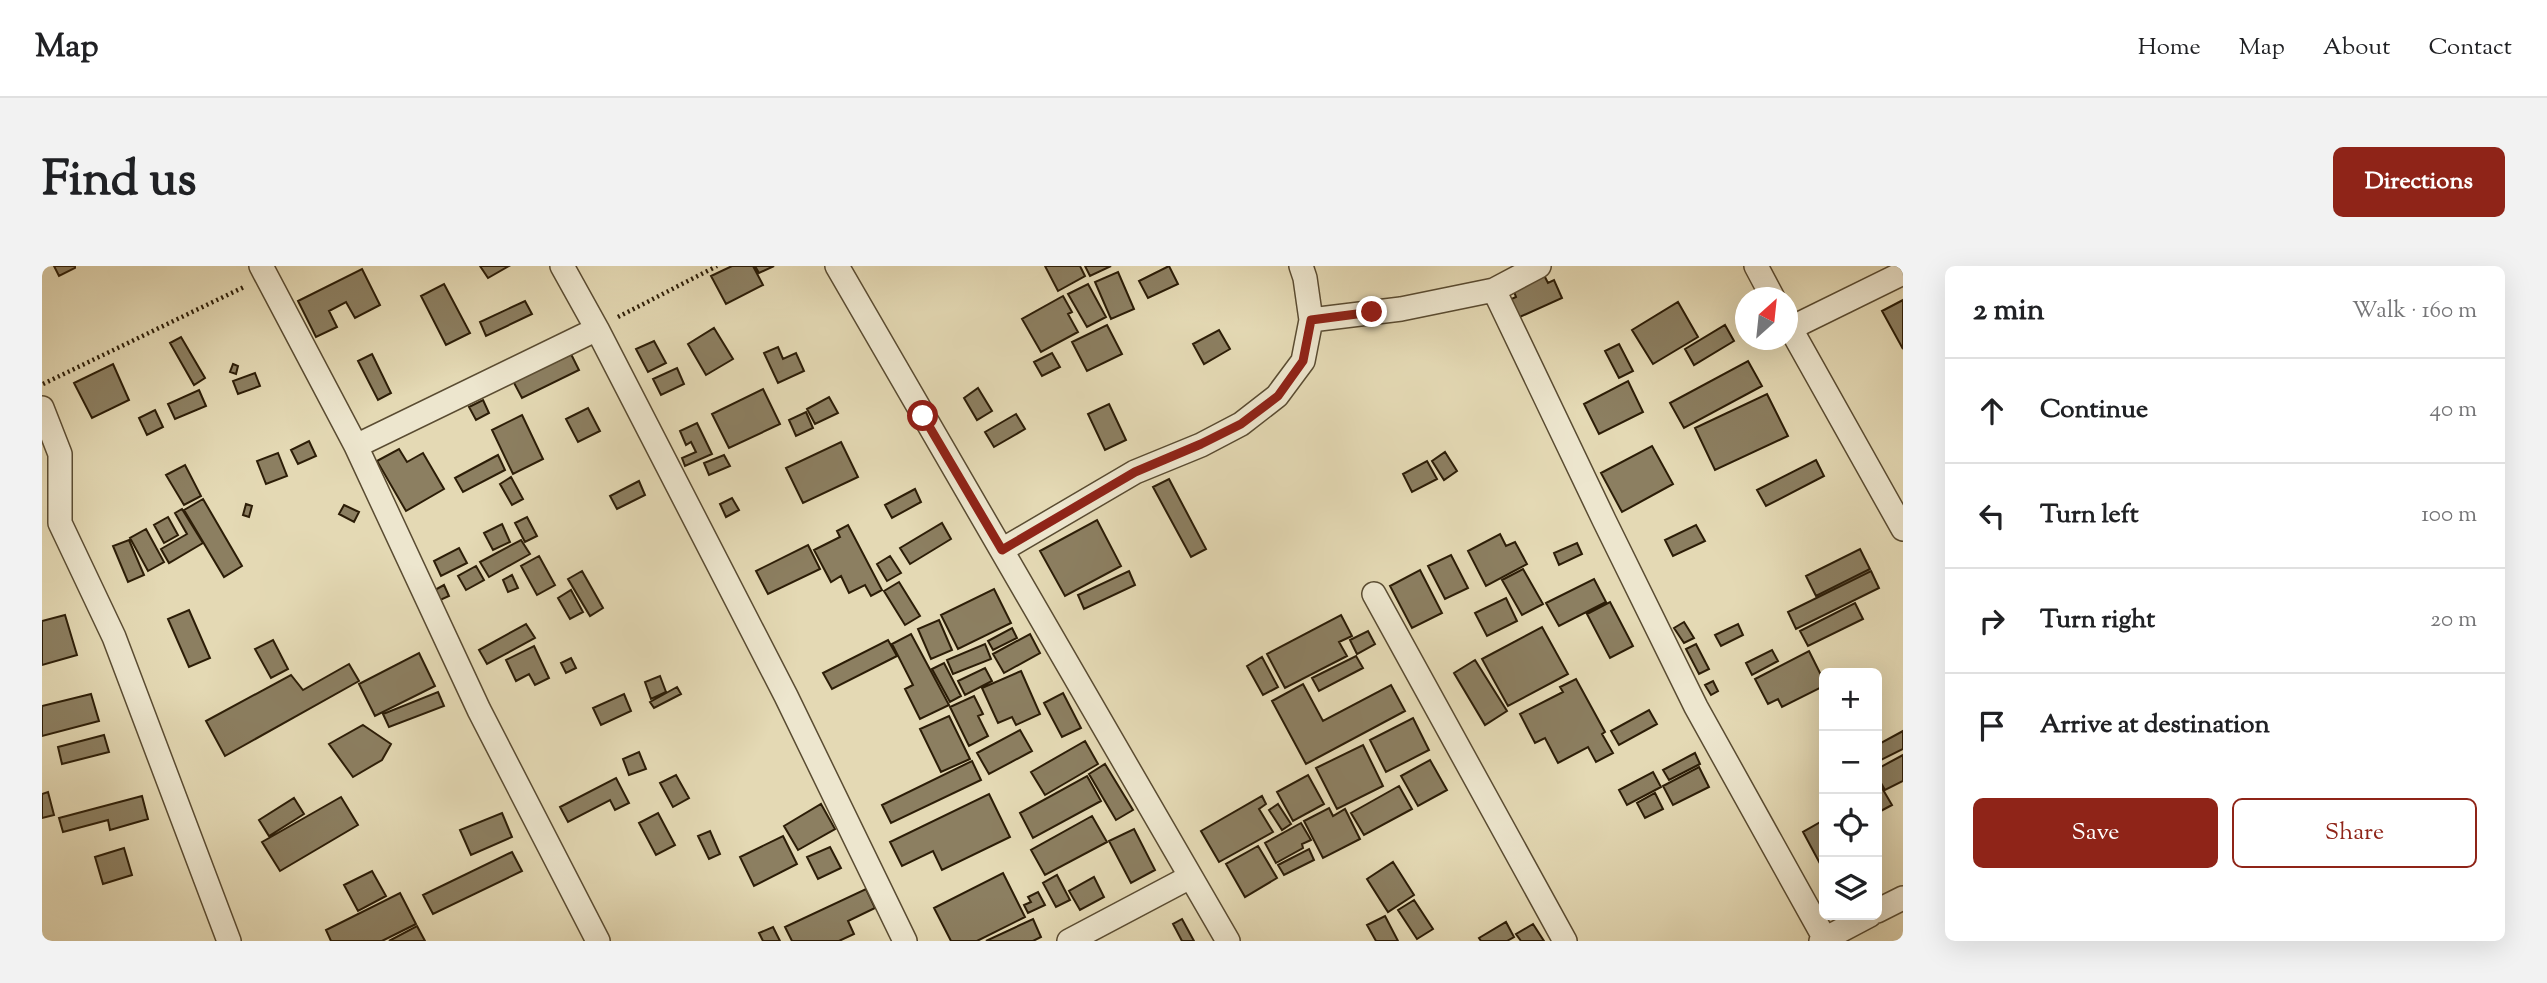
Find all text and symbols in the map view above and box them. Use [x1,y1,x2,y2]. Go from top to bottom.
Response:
text: Map [35,24,99,72]
text: Home [2138,31,2201,65]
text: Map [2239,31,2285,65]
text: About [2323,31,2390,65]
text: Contact [2428,31,2512,65]
text: Find us [42,147,196,217]
button: Directions [2333,147,2505,217]
north arrow [1735,287,1798,350]
text: 2 min [1973,290,2045,333]
text: Walk · 160 m [2352,295,2477,328]
route end [1356,296,1387,327]
icon: ahead [1973,392,2011,430]
text: Continue [2040,392,2148,429]
text: 40 m [2430,394,2477,427]
route start [907,400,938,431]
icon: left [1973,497,2011,535]
text: Turn left [2040,497,2139,534]
text: 100 m [2421,499,2477,532]
icon: right [1973,602,2011,640]
text: Turn right [2040,602,2155,639]
text: 20 m [2430,604,2477,637]
map controls [1819,668,1882,920]
button: + [1819,668,1882,731]
icon: arrive [1973,707,2011,745]
text: Arrive at destination [2040,707,2270,744]
button: − [1819,731,1882,794]
button: locate [1819,794,1882,857]
button: Save [1973,798,2218,868]
button: Share [2232,798,2477,868]
button: layers [1819,857,1882,920]

